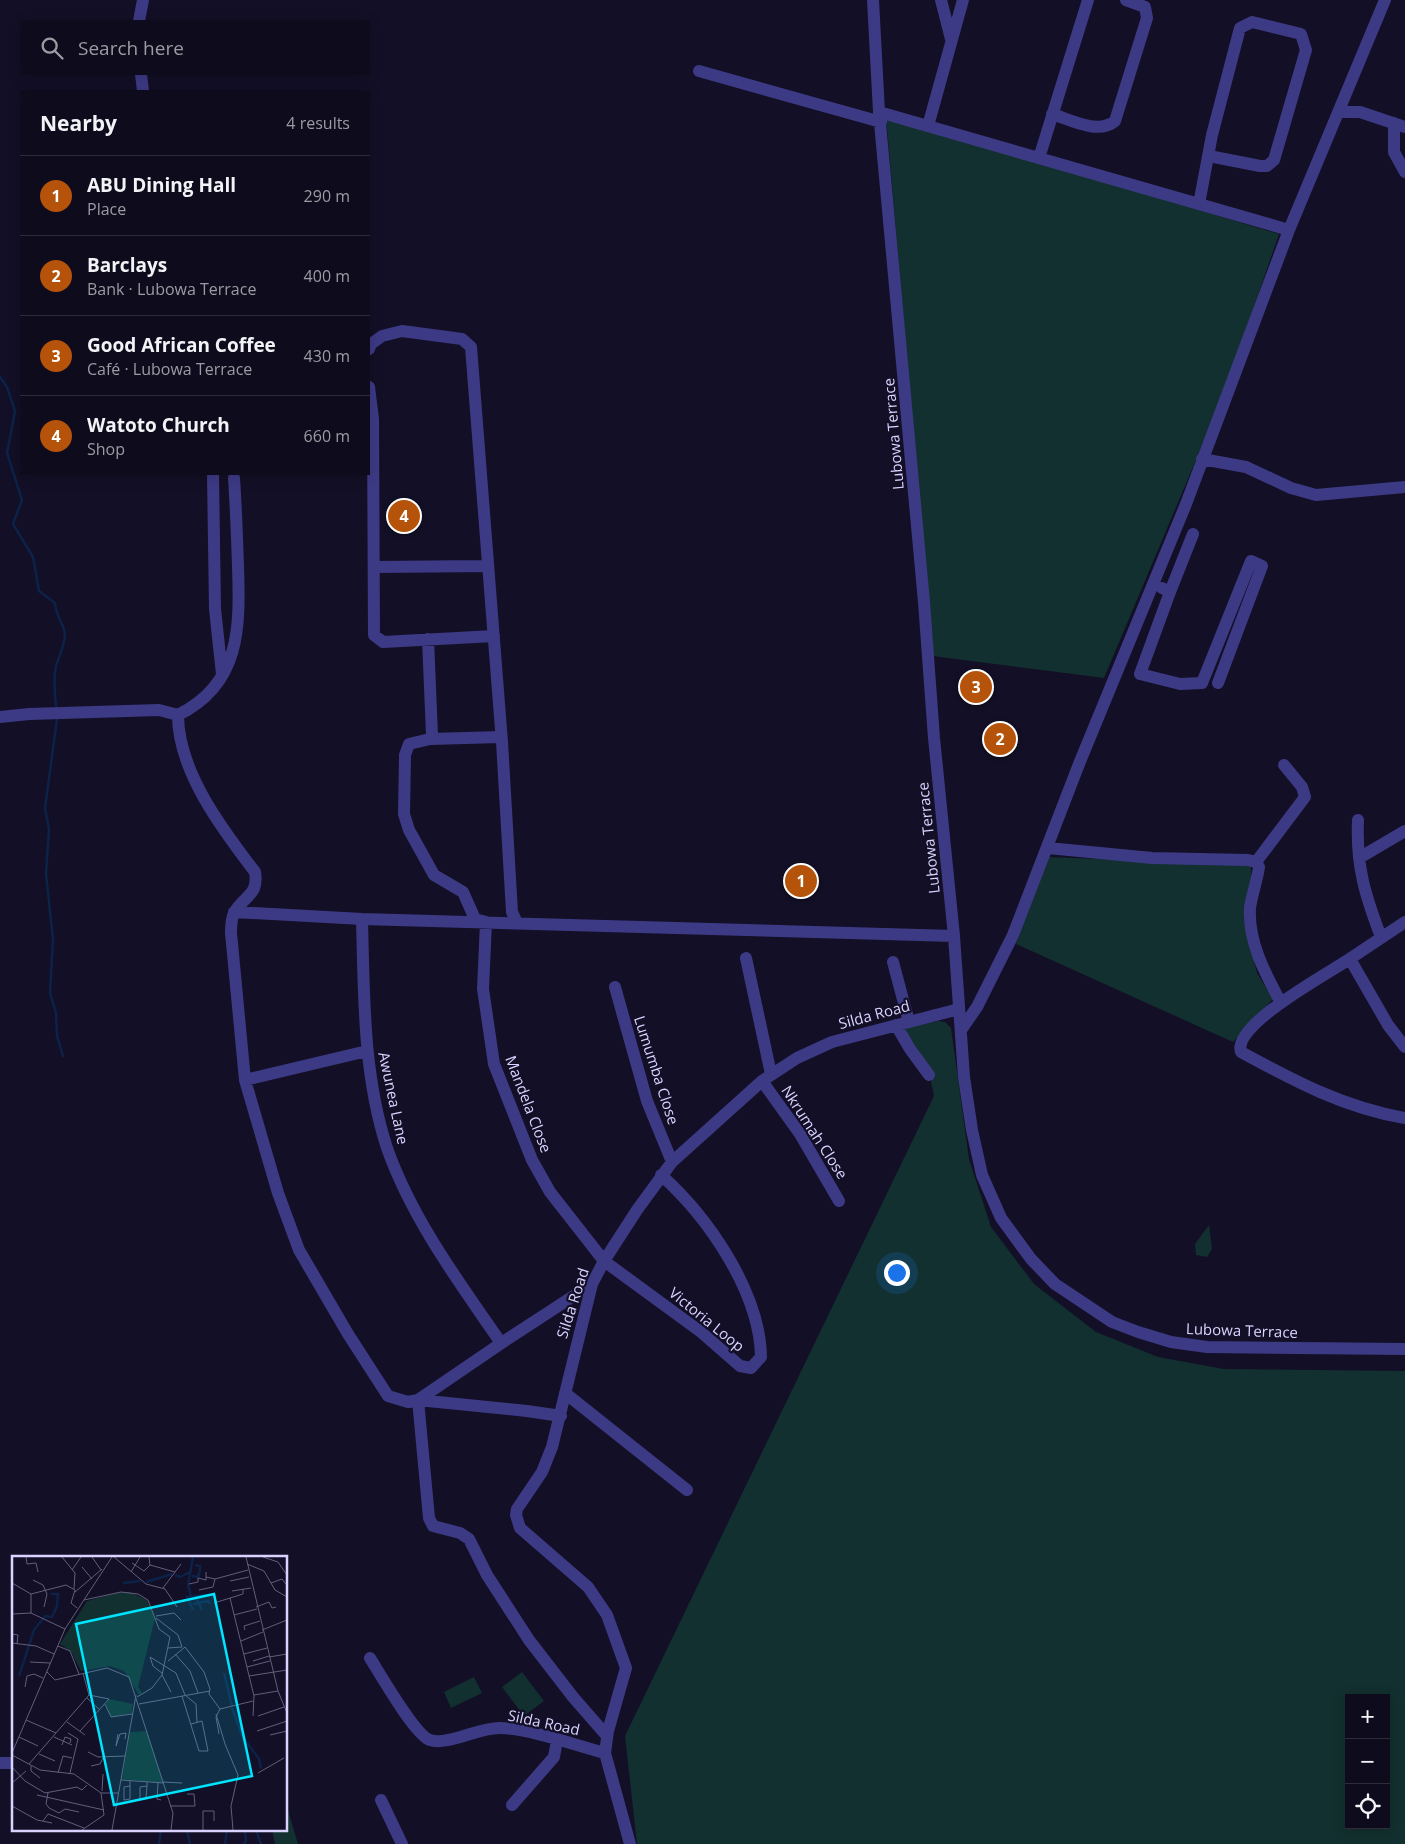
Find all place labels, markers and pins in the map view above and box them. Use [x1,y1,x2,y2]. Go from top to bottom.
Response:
pin: 4 [388,497,420,535]
pin: 3 [960,668,992,706]
pin: 2 [984,720,1016,758]
pin: 1 [785,862,817,900]

